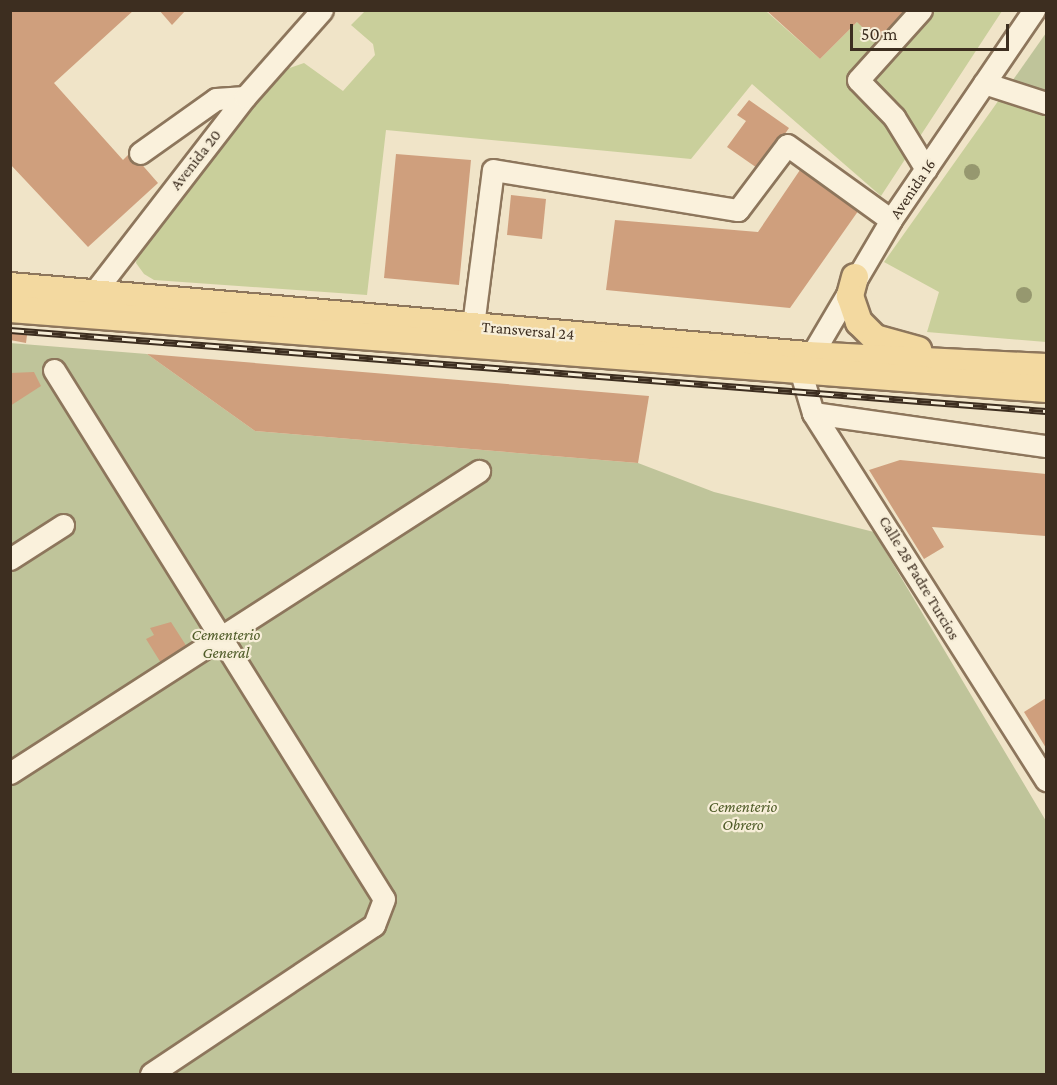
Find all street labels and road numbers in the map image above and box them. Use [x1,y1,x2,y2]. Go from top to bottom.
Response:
street label: Avenida 20 [166,126,226,194]
street label: Avenida 16 [886,155,940,223]
street label: Transversal 24 [481,317,575,345]
street label: Calle 28 Padre Turcios [874,513,964,643]

